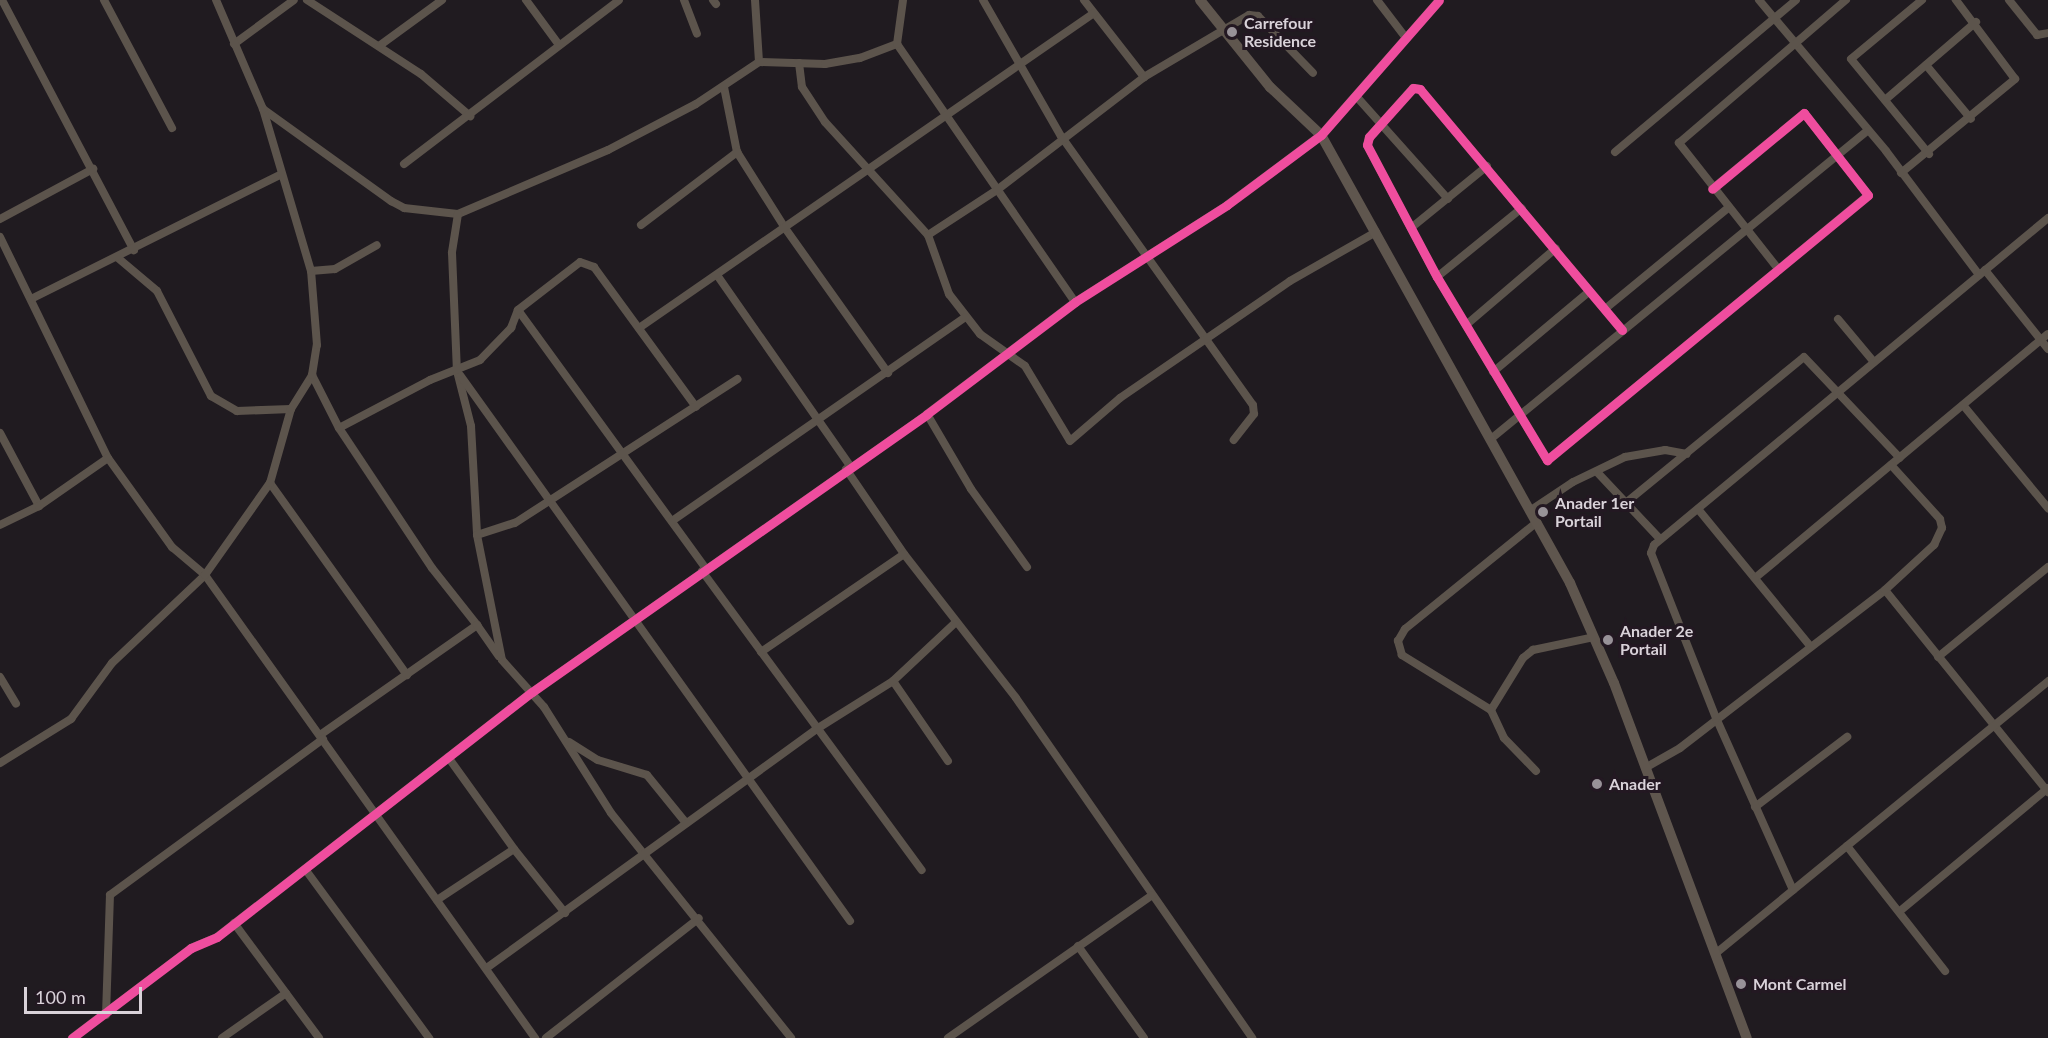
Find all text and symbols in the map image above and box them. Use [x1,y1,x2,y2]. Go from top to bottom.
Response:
place label: Carrefour Residence [1244,13,1316,51]
marker: Carrefour Residence [1225,25,1239,39]
place label: Anader 1er Portail [1555,493,1635,531]
marker: Anader 1er Portail [1536,505,1550,519]
place label: Anader 2e Portail [1620,621,1694,659]
marker: Anader 2e Portail [1601,633,1615,647]
place label: Anader [1609,774,1661,794]
marker: Anader [1590,777,1604,791]
place label: Mont Carmel [1753,974,1846,994]
scale bar [27,975,146,1013]
marker: Mont Carmel [1734,977,1748,991]
text: 100 m [35,986,86,1008]

